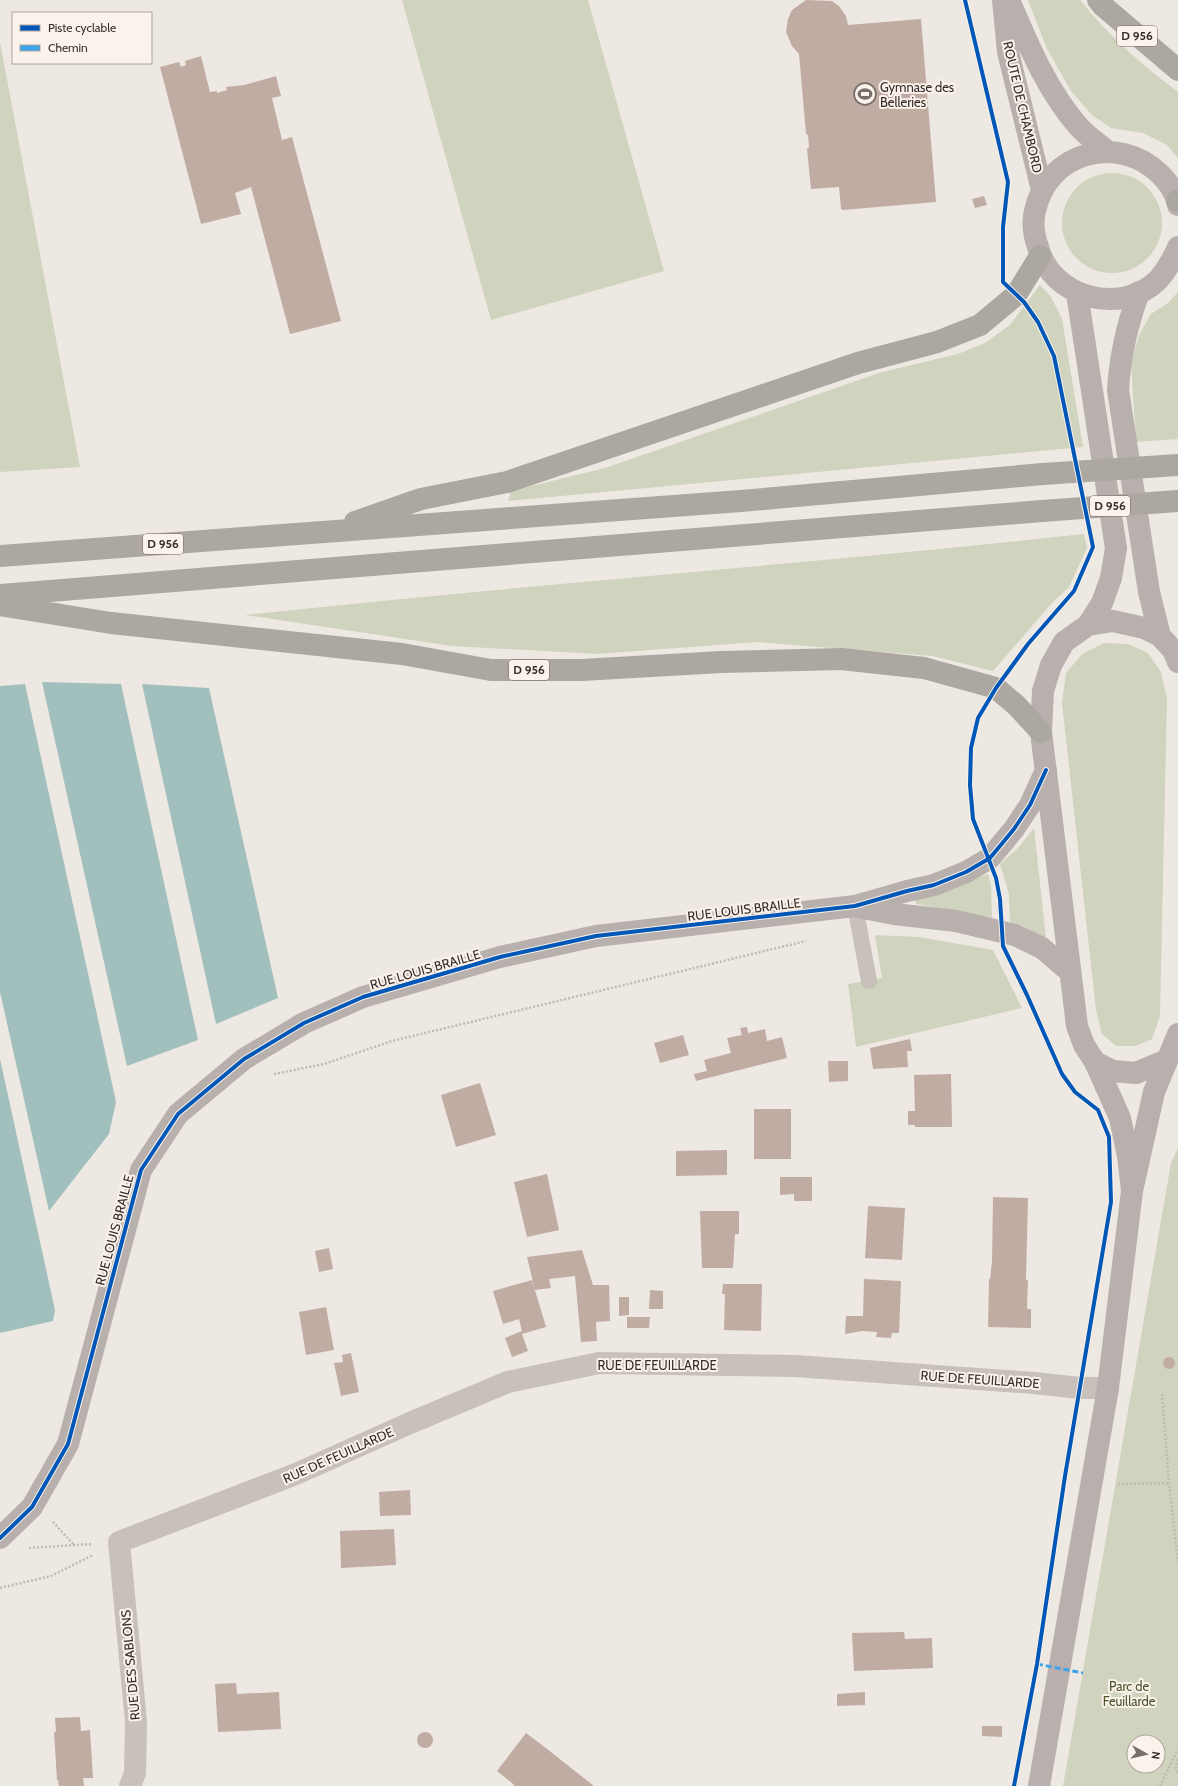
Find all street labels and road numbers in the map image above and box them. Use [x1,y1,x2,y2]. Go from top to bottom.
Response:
road number: D 956 [1117,26,1157,46]
street label: ROUTE DE CHAMBORD [1000,40,1046,174]
road number: D 956 [1090,496,1130,516]
road number: D 956 [143,534,183,554]
road number: D 956 [509,660,549,680]
street label: RUE LOUIS BRAILLE [686,894,802,924]
street label: RUE LOUIS BRAILLE [368,946,482,992]
street label: RUE LOUIS BRAILLE [92,1173,136,1287]
street label: RUE DE FEUILLARDE [597,1357,717,1373]
street label: RUE DE FEUILLARDE [920,1367,1040,1391]
street label: RUE DE FEUILLARDE [280,1423,396,1487]
street label: RUE DES SABLONS [117,1609,143,1721]

